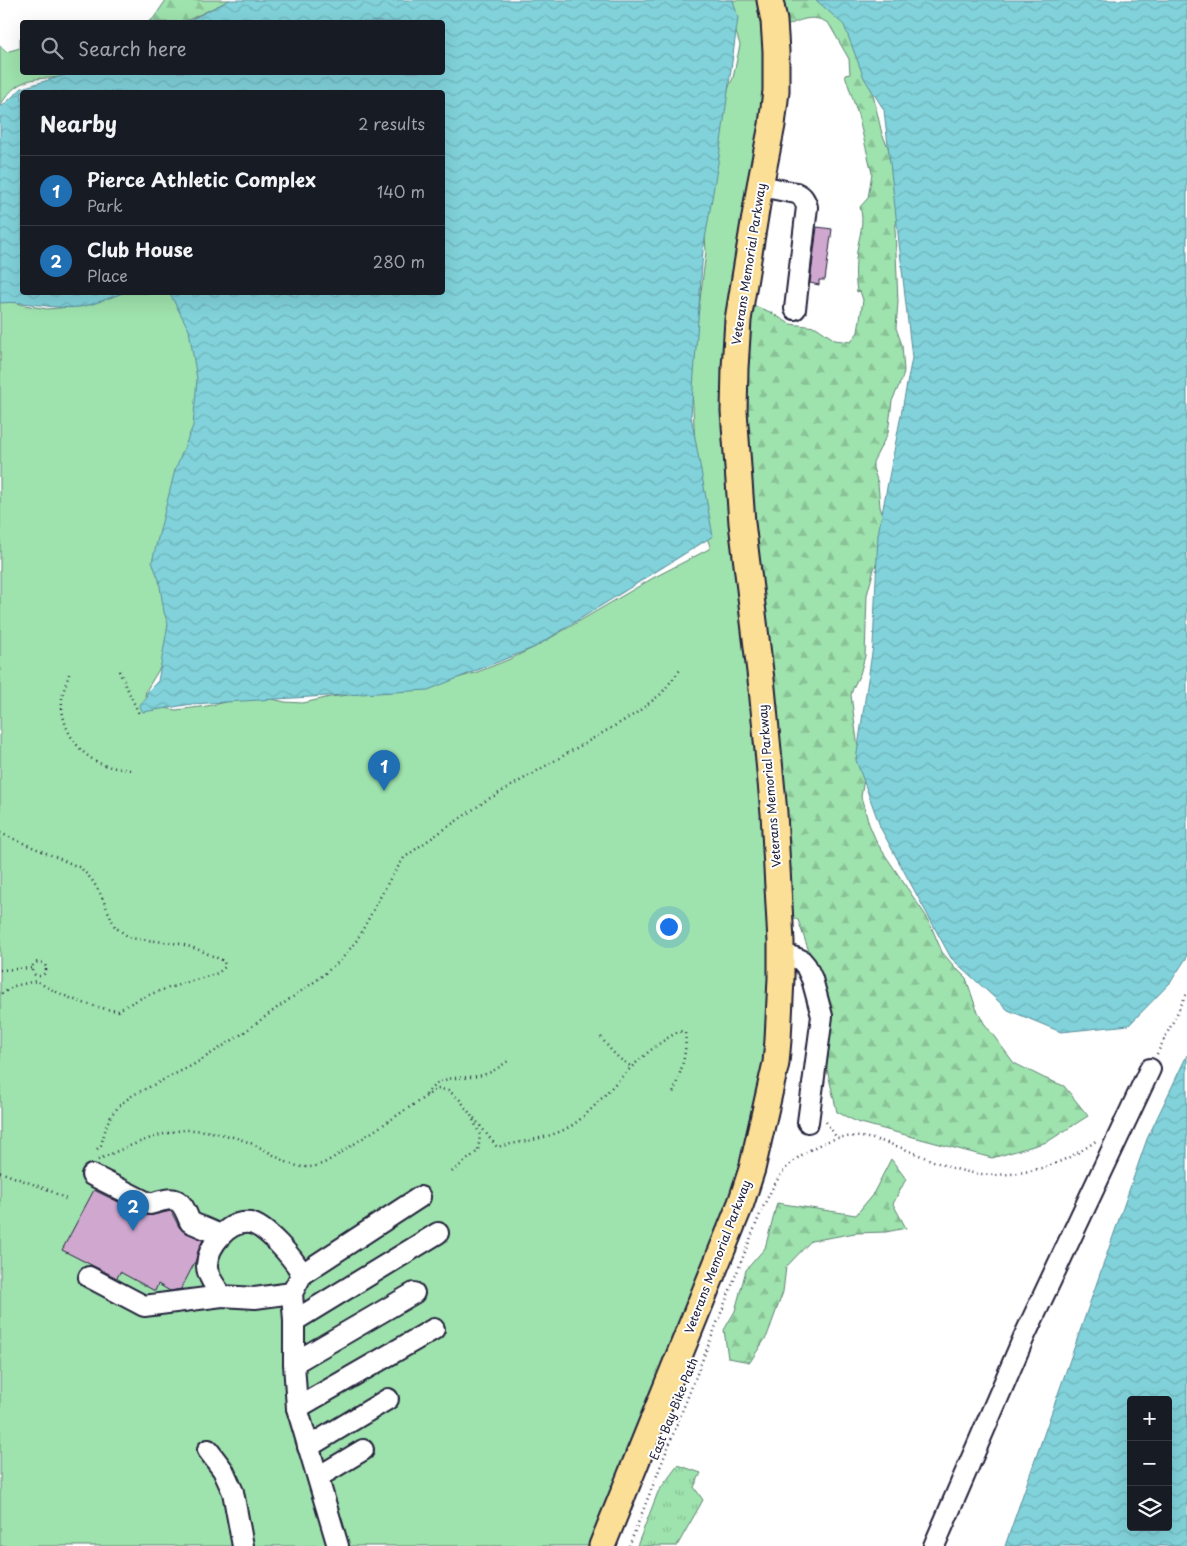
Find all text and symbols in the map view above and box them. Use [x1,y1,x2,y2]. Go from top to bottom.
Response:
search box [20,20,445,75]
icon: search [38,34,66,62]
text: Search here [78,34,187,62]
text: Nearby [40,107,117,139]
text: 2 results [358,111,425,135]
text: Pierce Athletic Complex [87,165,316,193]
text: 1 [52,179,60,203]
text: 140 m [377,179,425,203]
street label: Veterans Memorial Parkway [726,182,770,346]
text: Park [87,193,123,217]
text: Club House [87,235,193,263]
text: 2 [50,249,62,273]
text: 280 m [373,249,425,273]
text: Place [87,263,128,287]
street label: Veterans Memorial Parkway [753,704,785,868]
pin: 1 [368,750,400,791]
your location [656,914,682,940]
street label: Veterans Memorial Parkway [679,1177,755,1336]
pin: 2 [117,1190,149,1231]
street label: East Bay Bike Path [644,1355,702,1463]
map controls [1127,1396,1172,1531]
button: + [1127,1396,1172,1441]
button: − [1127,1441,1172,1486]
button: layers [1127,1486,1172,1531]

